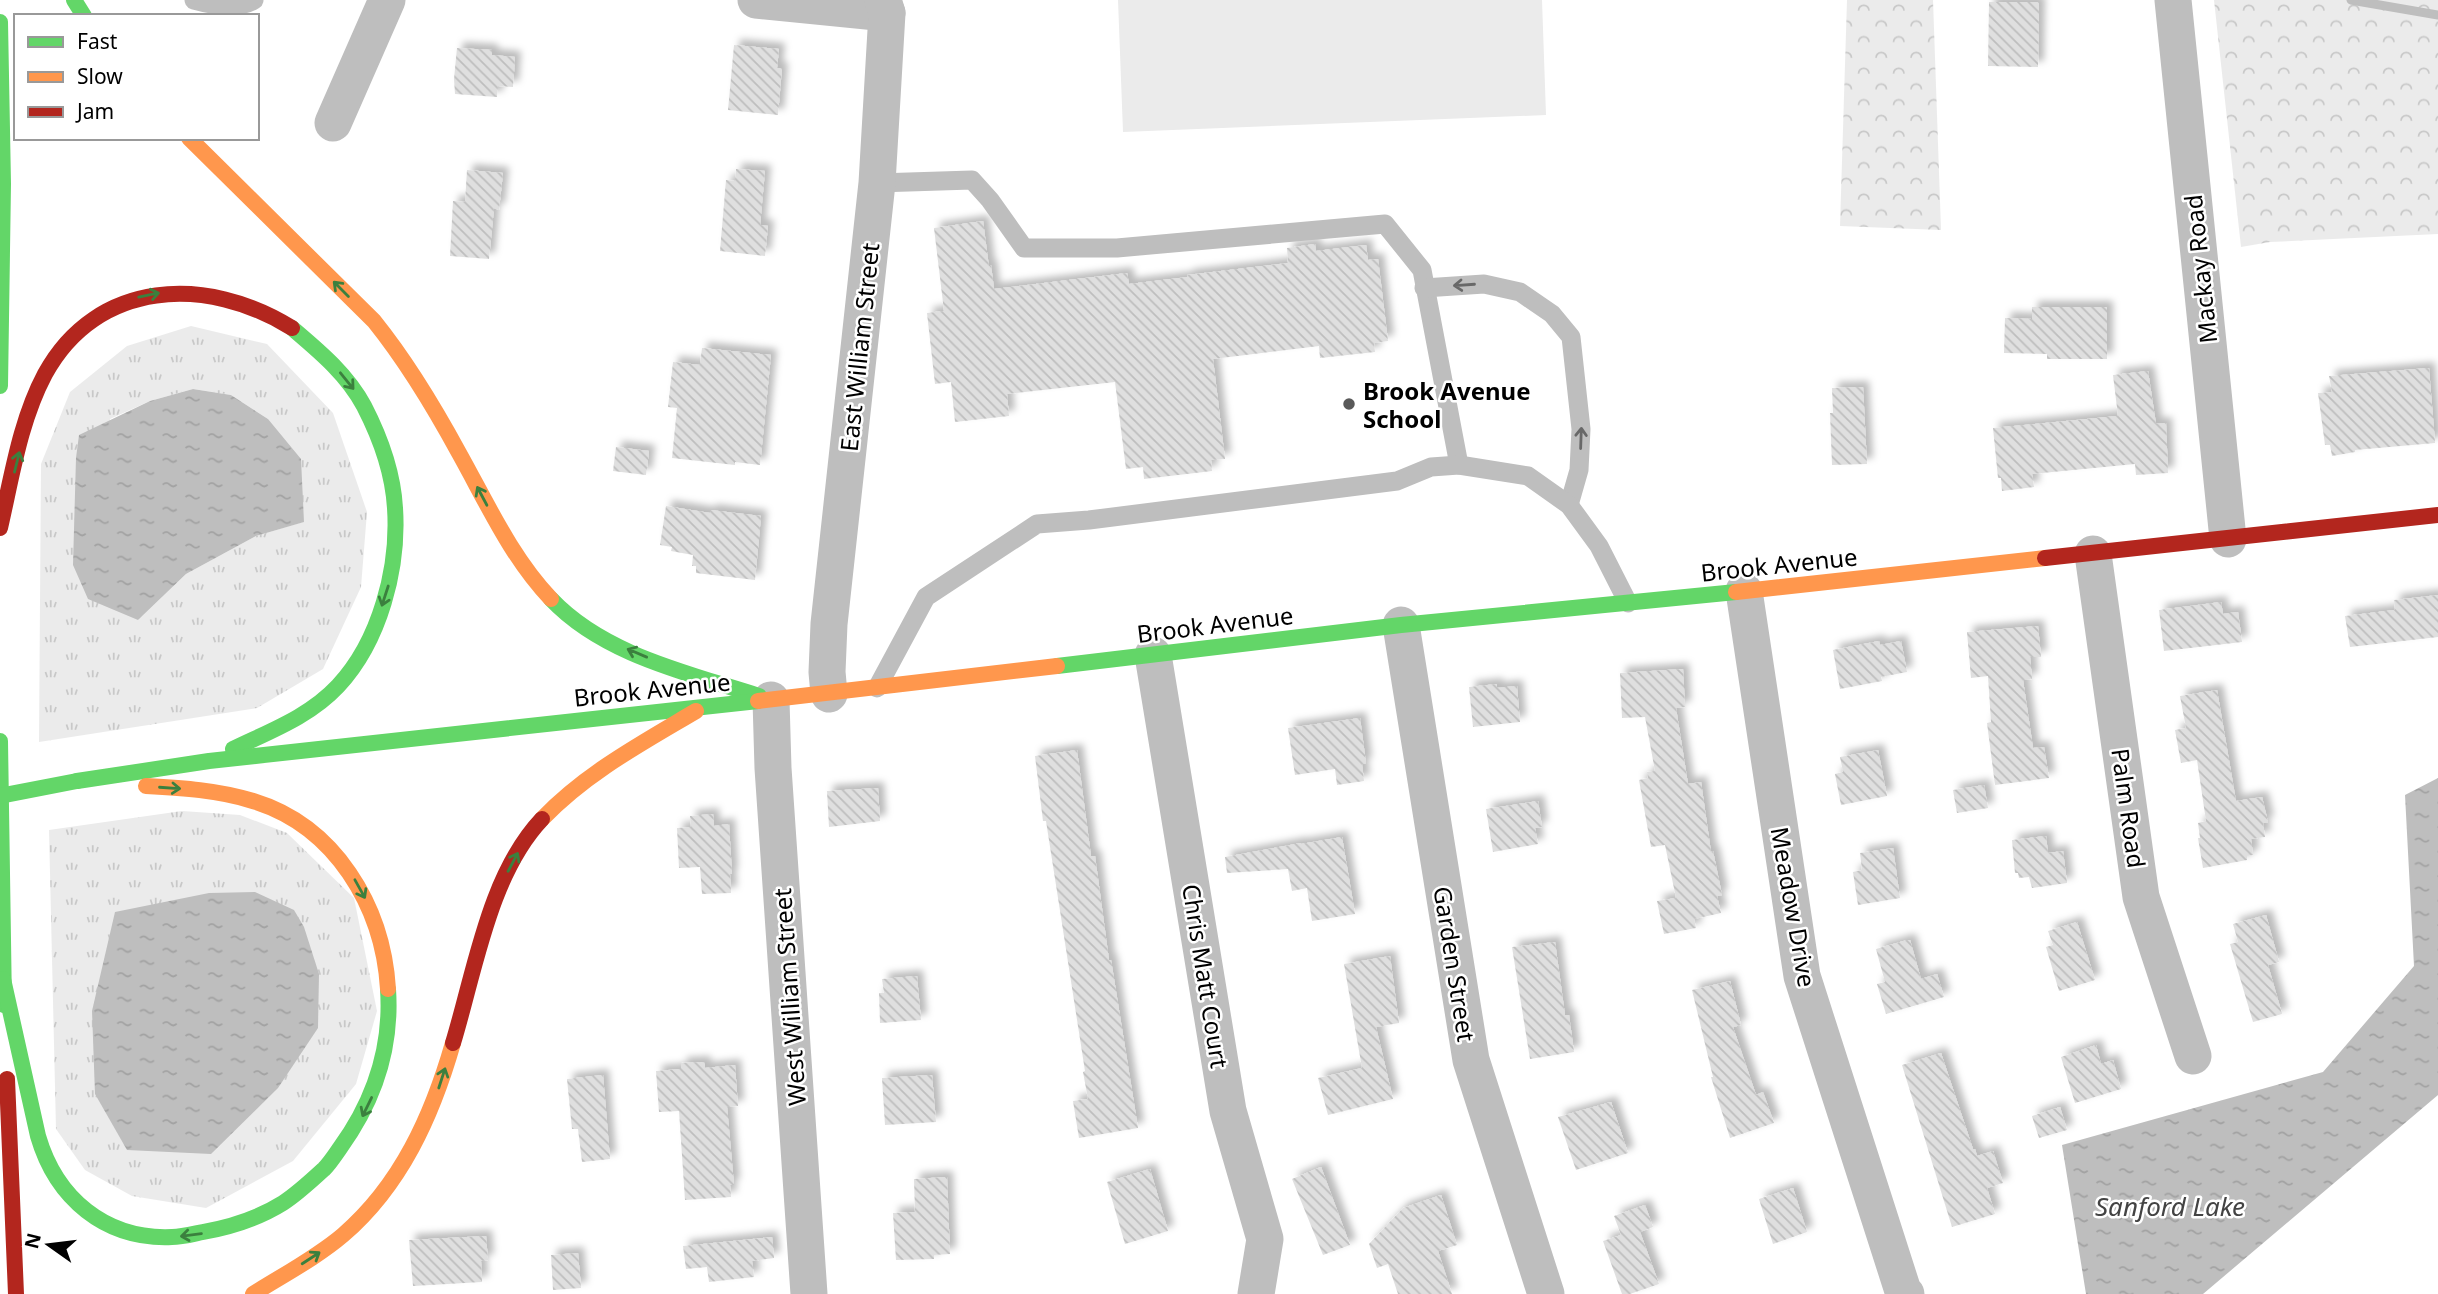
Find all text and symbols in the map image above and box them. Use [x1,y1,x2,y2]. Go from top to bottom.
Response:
legend [14,14,259,140]
text: Fast [77,27,118,55]
text: Slow [77,62,123,90]
text: Jam [75,97,114,125]
street label: Mackay Road [2176,193,2224,345]
street label: East William Street [832,241,886,453]
one-way arrow [1453,279,1476,292]
one-way arrow [333,281,350,298]
one-way arrow [137,288,160,302]
one-way arrow [340,371,355,390]
place label: Brook Avenue School [1363,374,1531,435]
marker: Brook Avenue School [1341,396,1357,412]
one-way arrow [1574,427,1587,450]
one-way arrow [10,451,24,474]
one-way arrow [475,486,489,506]
street label: Brook Avenue [1699,539,1859,589]
one-way arrow [378,585,391,607]
street label: Brook Avenue [1135,598,1295,650]
one-way arrow [627,646,648,659]
street label: Brook Avenue [572,664,732,714]
street label: Palm Road [2104,746,2154,870]
one-way arrow [158,782,181,795]
street label: Meadow Drive [1764,824,1824,990]
one-way arrow [506,853,520,873]
one-way arrow [353,879,367,899]
street label: Chris Matt Court [1175,882,1237,1071]
street label: Garden Street [1426,884,1484,1044]
street label: West William Street [765,887,813,1107]
one-way arrow [437,1068,449,1090]
one-way arrow [359,1096,373,1117]
water label: Sanford Lake [2095,1188,2245,1224]
north arrow [14,1210,84,1280]
one-way arrow [180,1229,203,1242]
text: N [18,1230,47,1252]
one-way arrow [300,1250,320,1264]

